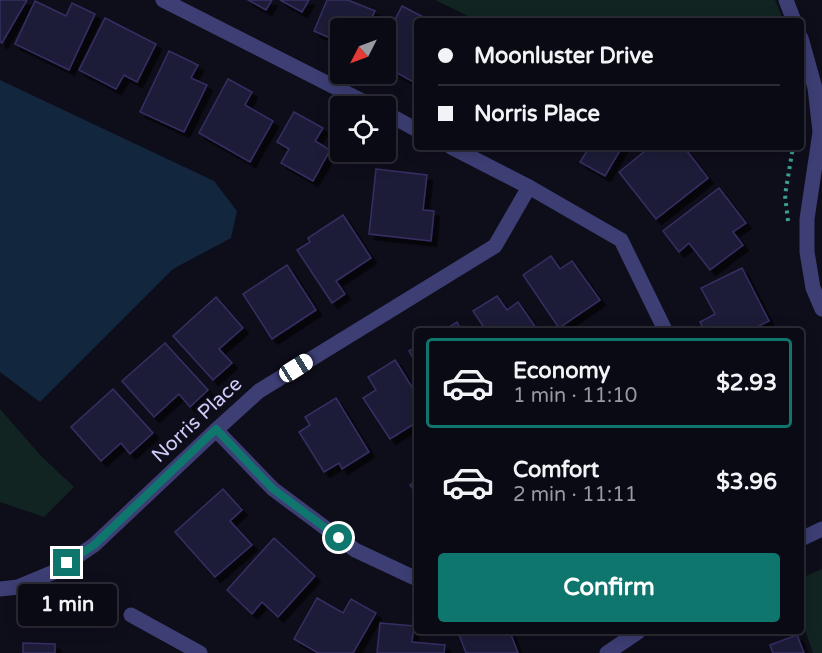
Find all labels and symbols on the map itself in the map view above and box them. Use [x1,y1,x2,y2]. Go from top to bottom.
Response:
north arrow [330,18,396,84]
car [276,351,316,385]
street label: Norris Place [147,372,247,468]
route start [325,524,352,551]
route end [53,549,80,576]
callout: 1 min [17,584,116,626]

